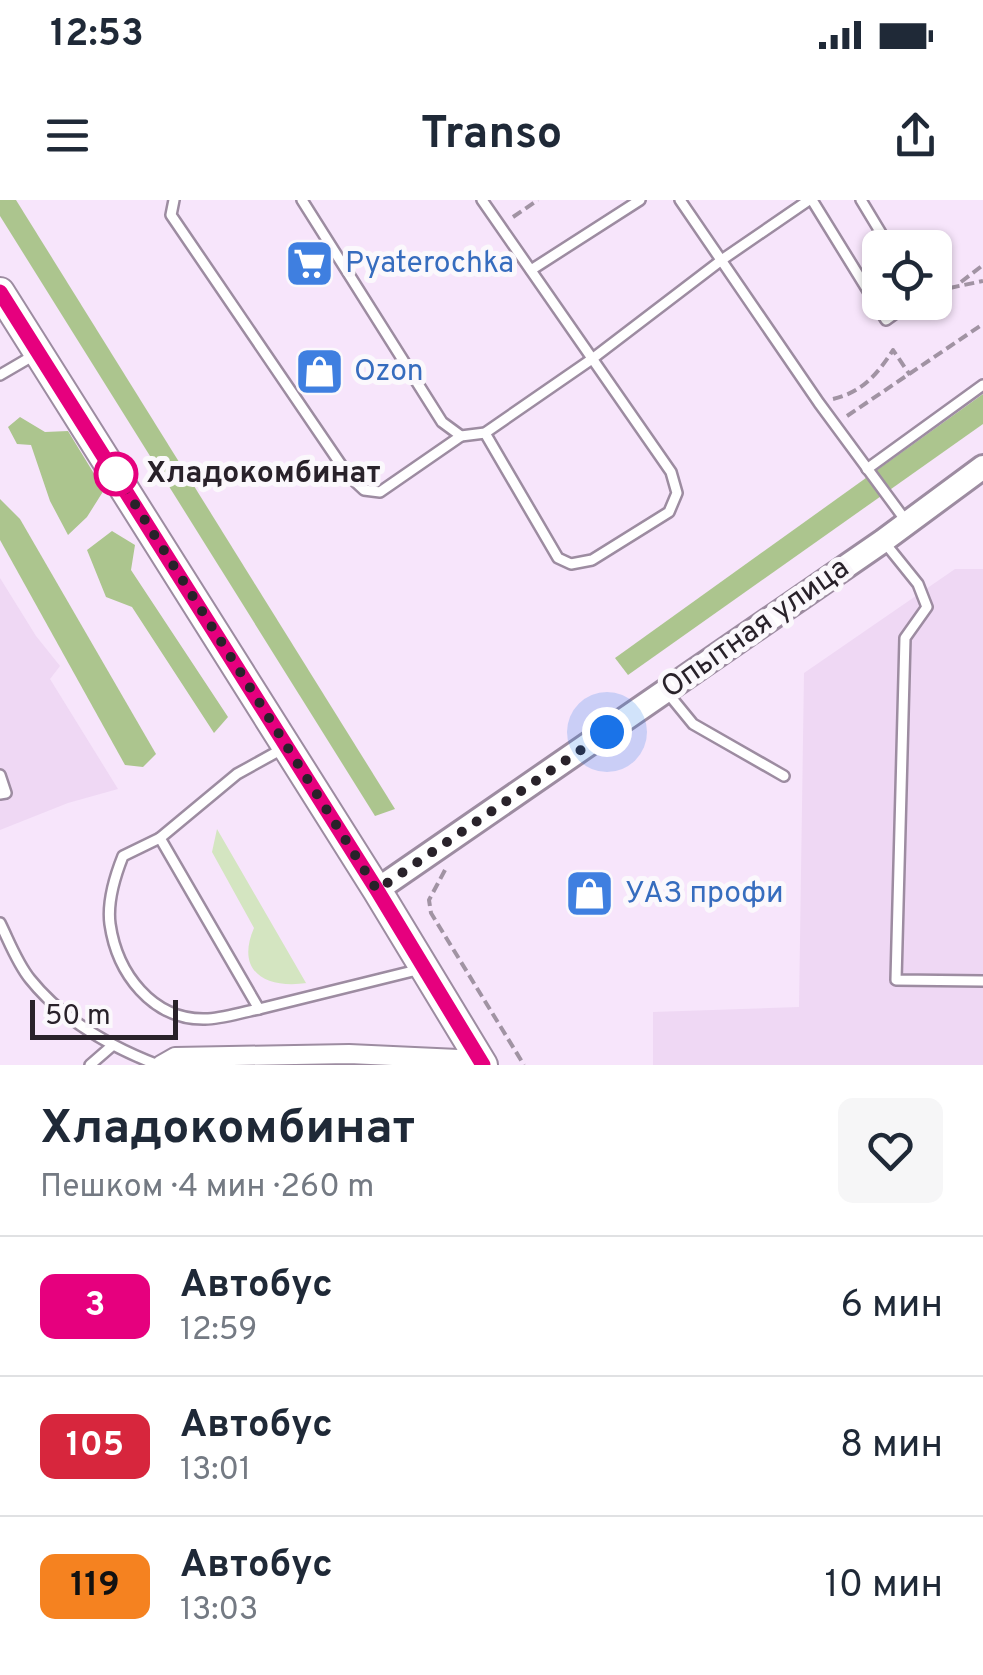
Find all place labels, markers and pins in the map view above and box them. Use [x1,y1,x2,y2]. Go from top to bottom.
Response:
supermarket icon: Pyaterochka [284,238,336,290]
place label: Pyaterochka [345,246,514,283]
shop icon: Ozon [293,346,345,398]
place label: Ozon [354,354,424,391]
marker: Хладокомбинат [95,453,137,495]
place label: Хладокомбинат [146,456,381,493]
shop icon: УАЗ профи [564,868,616,920]
place label: УАЗ профи [625,876,784,913]

